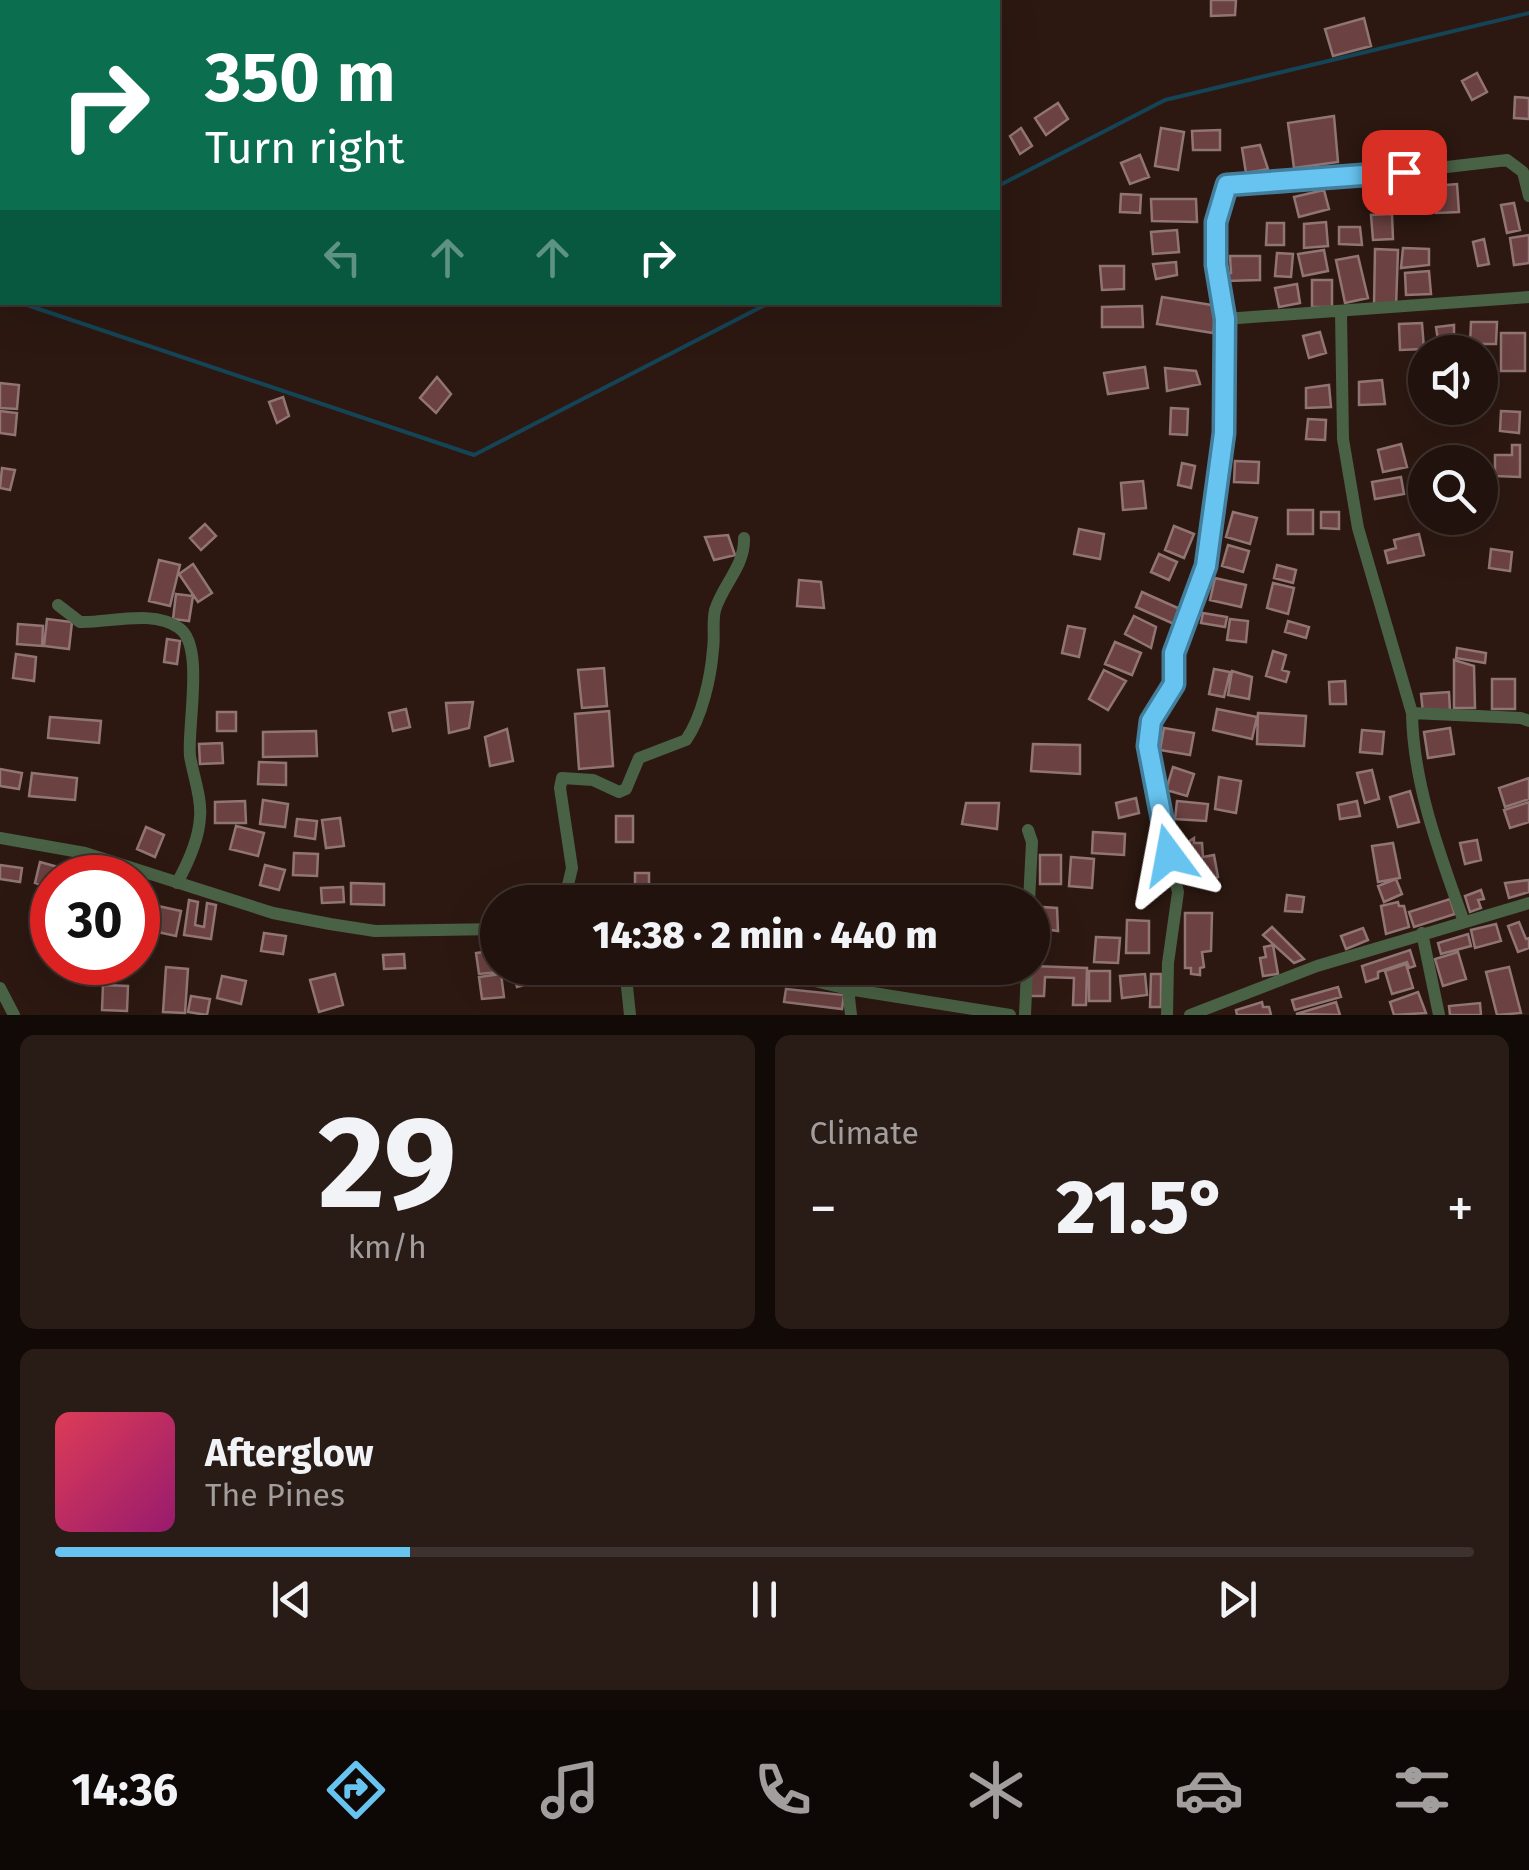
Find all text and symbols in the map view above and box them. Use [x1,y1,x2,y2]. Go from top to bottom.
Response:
text: 350 m [205,36,396,120]
icon: right [40,40,170,170]
text: Turn right [205,121,404,175]
pin [1362,130,1447,215]
icon: arrive [1377,145,1432,200]
icon: left [315,230,370,285]
icon: ahead [420,230,475,285]
icon: ahead [525,230,580,285]
icon: right [630,230,685,285]
map controls [1408,335,1498,535]
button: sound [1408,335,1498,425]
button: search [1408,445,1498,535]
position arrow [1117,803,1221,907]
speed limit sign: 30 [30,855,160,985]
text: 14:38 · 2 min · 440 m [593,912,937,958]
text: 29 [318,1085,457,1241]
text: Climate [810,1114,919,1152]
text: 21.5° [1056,1163,1227,1253]
text: − [810,1176,837,1242]
text: + [1447,1176,1474,1242]
text: km/h [348,1228,427,1266]
text: Afterglow [205,1430,373,1476]
text: The Pines [205,1476,345,1514]
icon: previous [264,1572,319,1627]
icon: pause [737,1572,792,1627]
icon: next [1210,1572,1265,1627]
icon: directions [321,1755,391,1825]
icon: music [535,1755,605,1825]
icon: phone [748,1755,818,1825]
icon: climate [961,1755,1031,1825]
icon: car [1174,1755,1244,1825]
icon: filters [1387,1755,1457,1825]
text: 14:36 [72,1763,178,1817]

